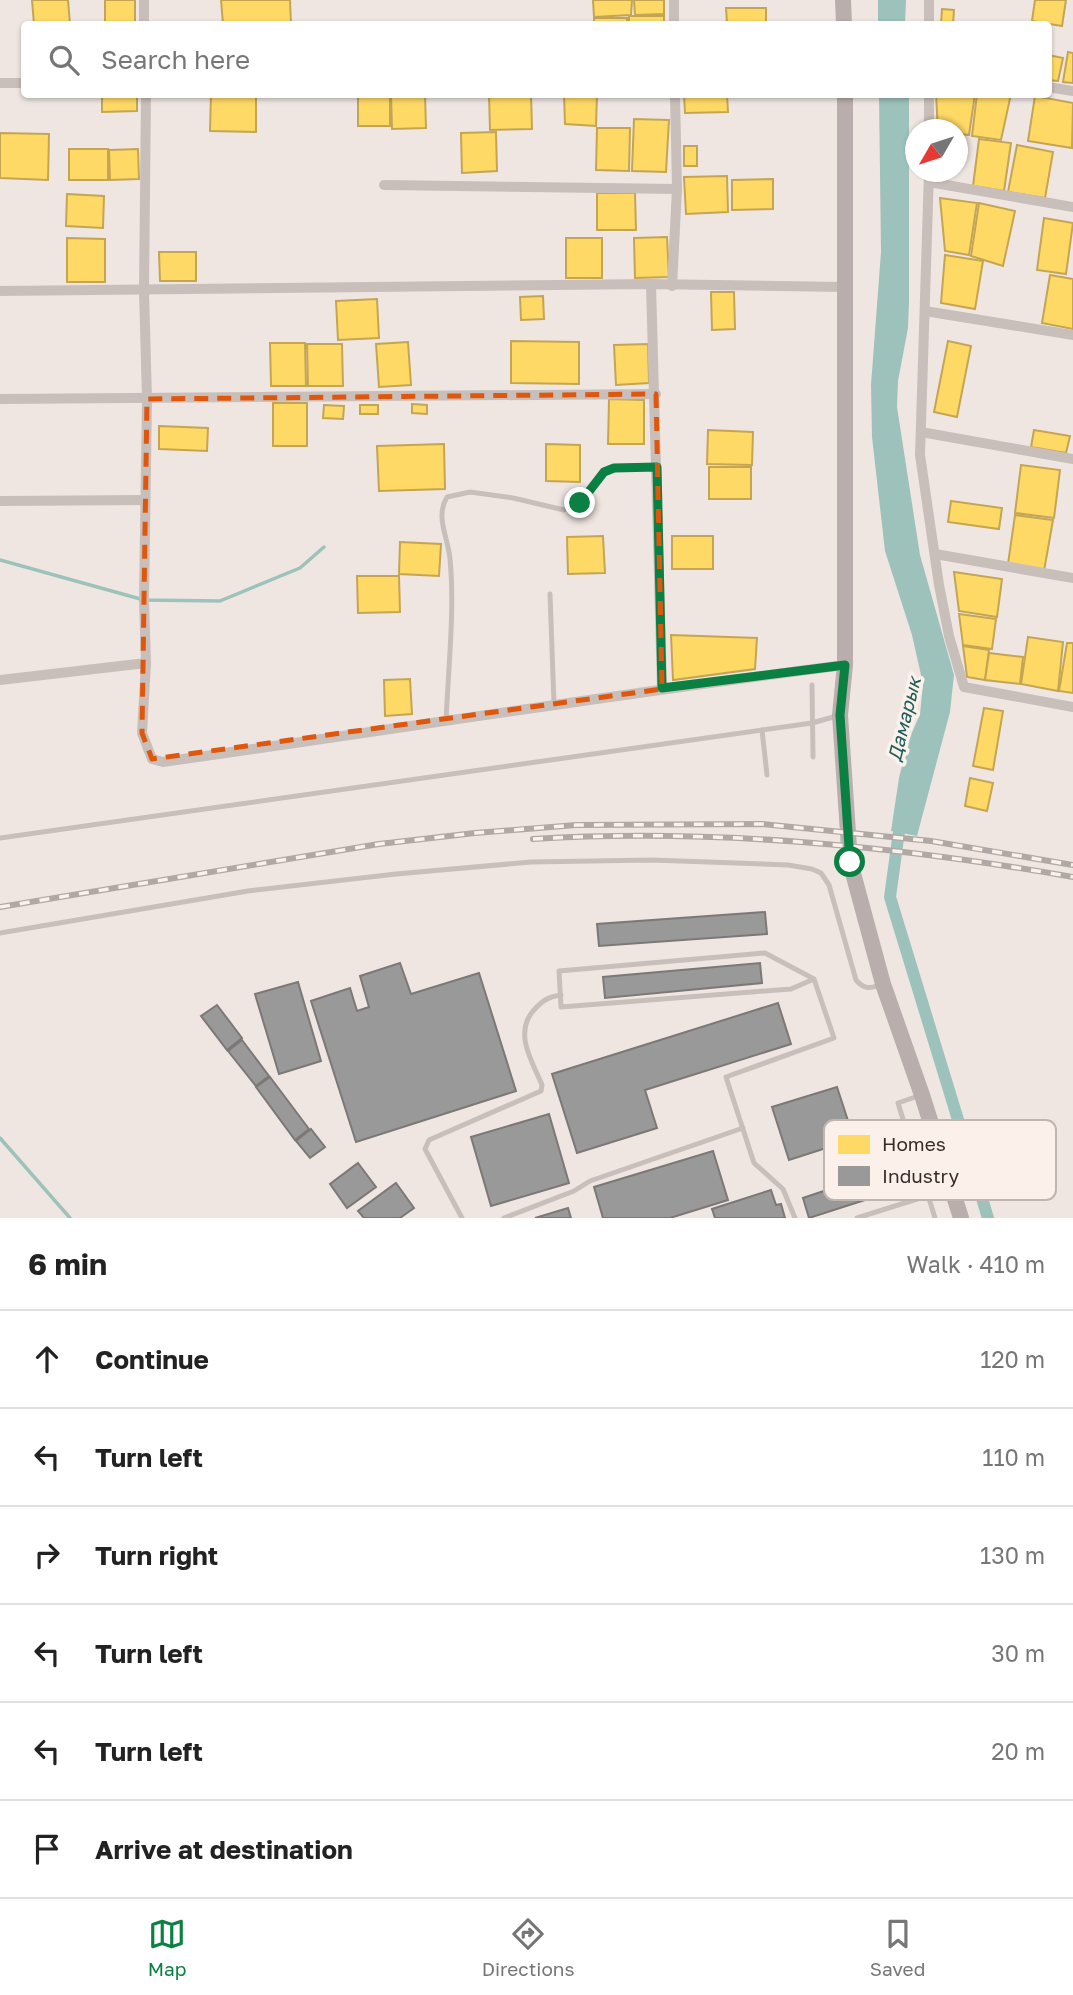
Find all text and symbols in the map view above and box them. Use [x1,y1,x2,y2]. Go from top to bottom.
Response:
search box [21,21,1052,98]
icon: search [45,41,83,79]
text: Search here [101,44,250,75]
north arrow [905,119,968,182]
route end [564,487,595,518]
water label: Дамарык [882,673,926,764]
route start [834,846,865,877]
legend [824,1120,1056,1200]
text: Homes [882,1132,946,1155]
text: Industry [882,1164,959,1187]
text: 6 min [28,1246,107,1282]
text: Walk · 410 m [907,1250,1045,1278]
icon: ahead [28,1340,66,1378]
text: Continue [95,1344,209,1375]
text: 120 m [980,1345,1045,1373]
icon: left [28,1438,66,1476]
text: Turn left [95,1442,203,1473]
text: 110 m [982,1443,1045,1471]
icon: right [28,1536,66,1574]
text: Turn right [95,1540,218,1571]
text: 130 m [980,1541,1045,1569]
icon: left [28,1634,66,1672]
text: Turn left [95,1638,203,1669]
text: 30 m [991,1639,1045,1667]
icon: left [28,1732,66,1770]
text: Turn left [95,1736,203,1767]
text: 20 m [991,1737,1045,1765]
icon: arrive [28,1830,66,1868]
text: Arrive at destination [95,1834,353,1865]
tab: Map [148,1915,186,1980]
tab: Directions [482,1915,575,1980]
tab: Saved [870,1915,925,1980]

